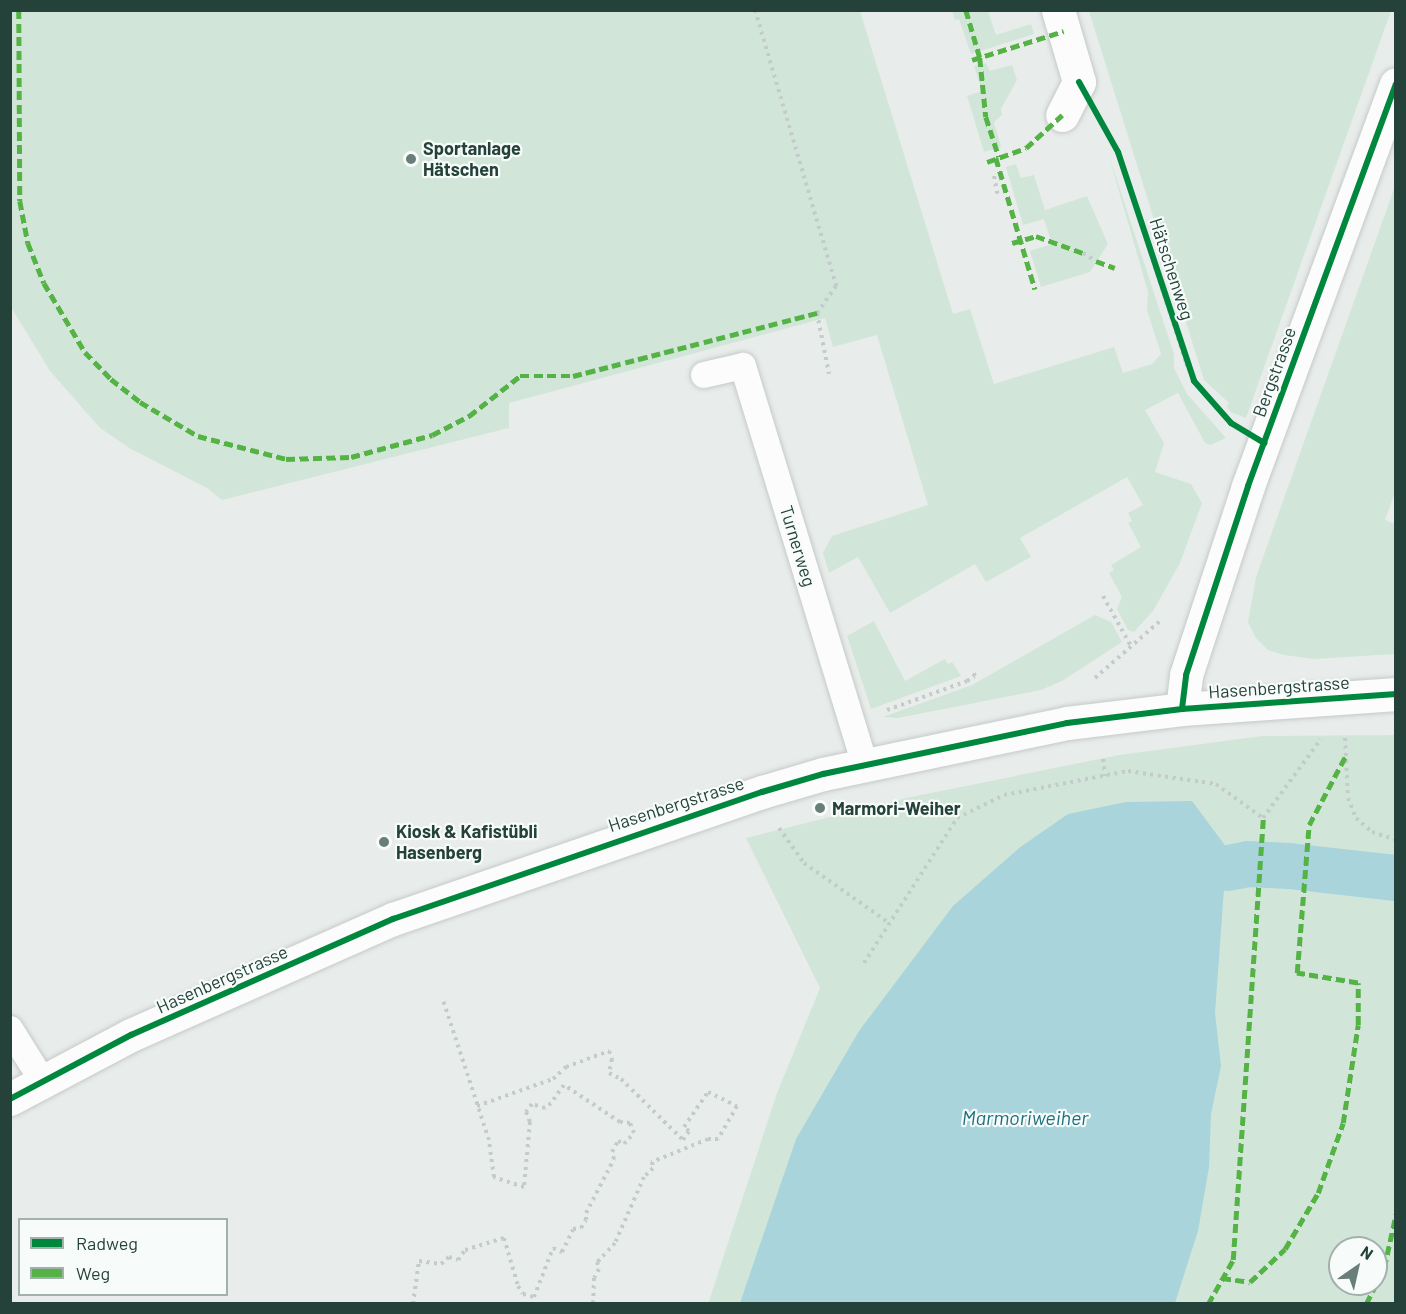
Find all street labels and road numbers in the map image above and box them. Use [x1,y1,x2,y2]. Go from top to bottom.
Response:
street label: Hätschenweg [1145,215,1199,323]
street label: Bergstrasse [1248,324,1300,420]
street label: Turnerweg [775,503,821,589]
street label: Hasenbergstrasse [1208,671,1350,703]
street label: Hasenbergstrasse [605,772,747,836]
street label: Hasenbergstrasse [153,940,291,1018]

